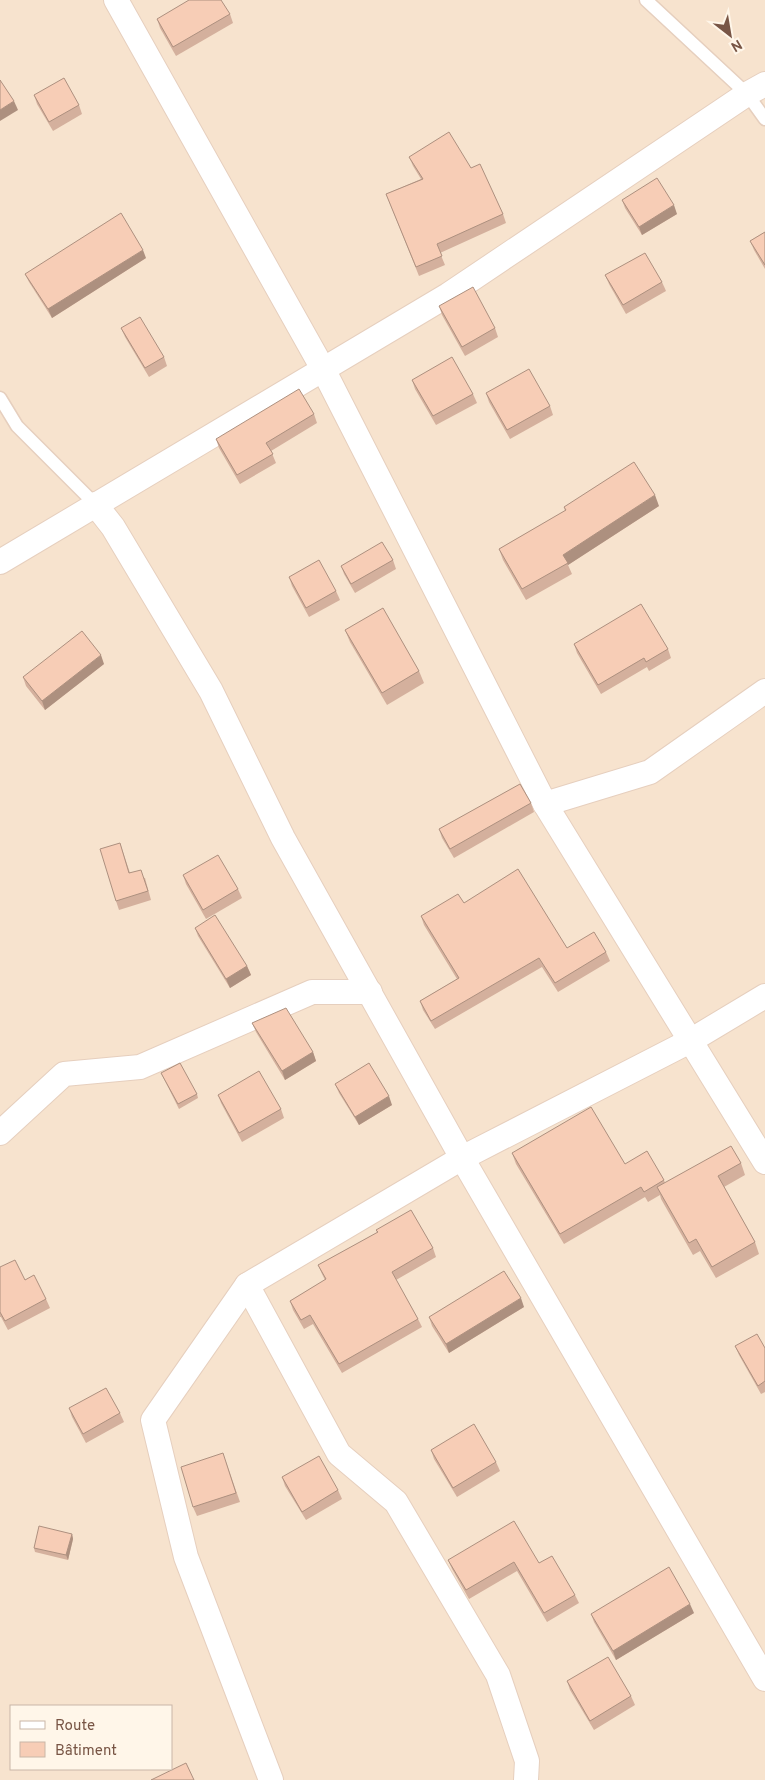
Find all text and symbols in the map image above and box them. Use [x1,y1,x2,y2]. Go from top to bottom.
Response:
north arrow [705,10,755,60]
text: N [727,35,745,55]
legend [10,1705,172,1770]
text: Route [55,1717,95,1736]
text: Bâtiment [55,1742,117,1761]

